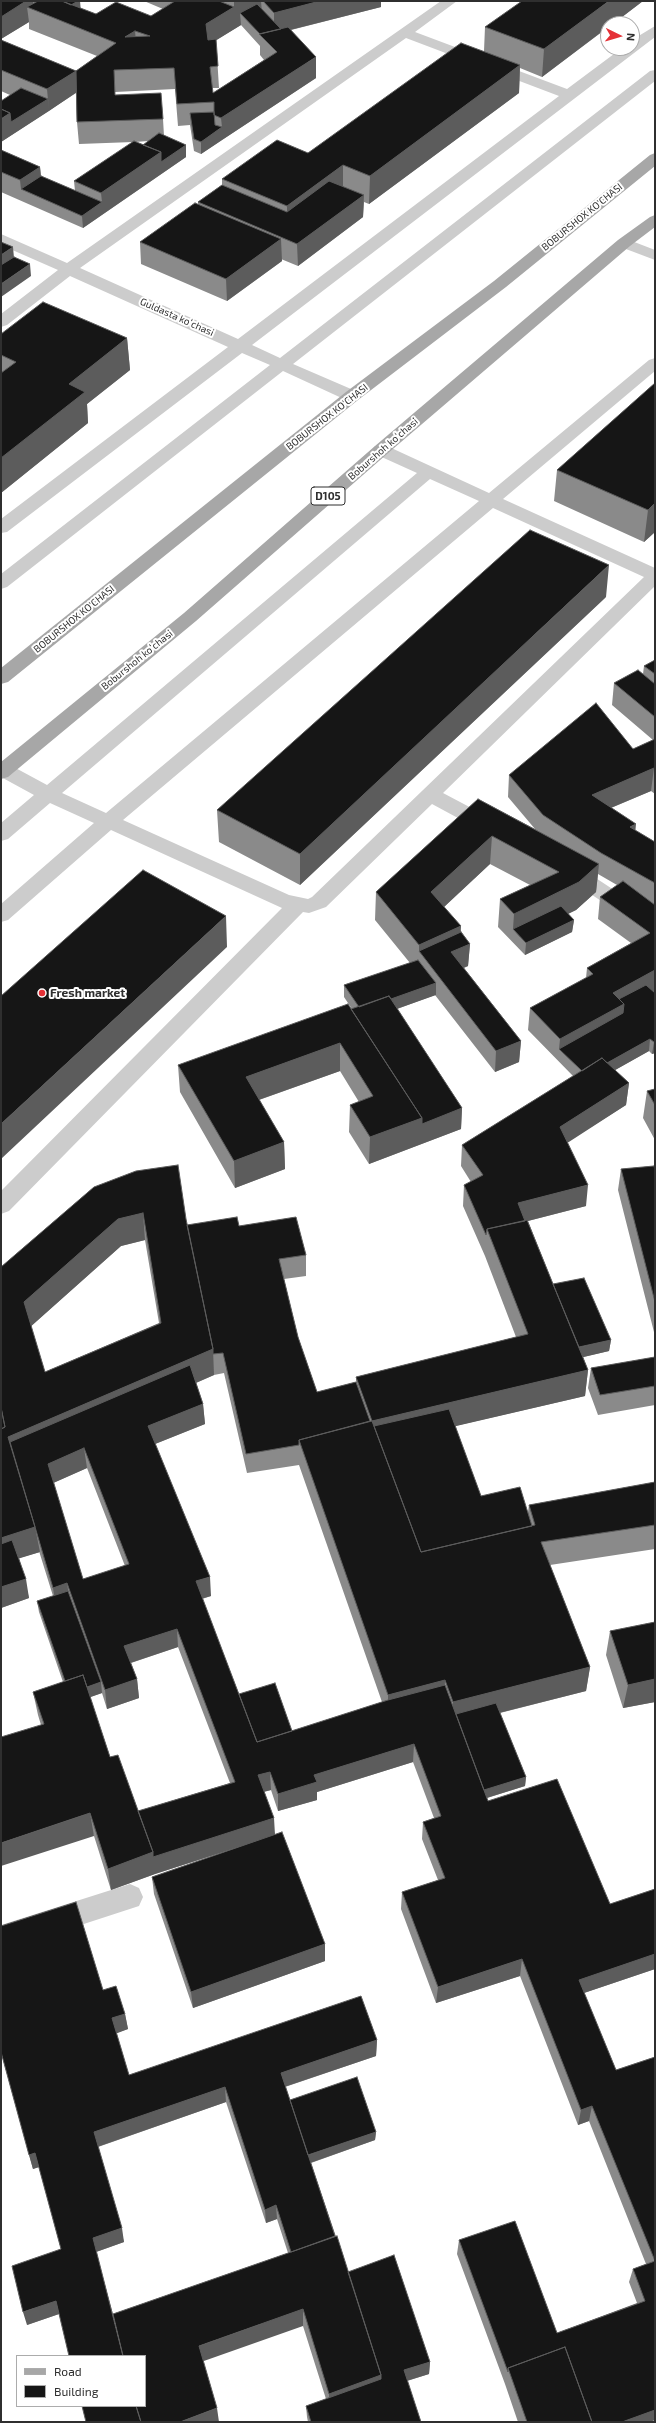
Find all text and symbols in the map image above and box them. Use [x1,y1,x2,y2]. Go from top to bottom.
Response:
north arrow [600,16,640,56]
text: N [625,32,638,42]
street label: BOBURSHOX KO'CHASI [539,181,625,253]
street label: Guldasta koʻchasi [138,295,216,339]
street label: BOBURSHOX KO'CHASI [284,381,370,453]
street label: Boburshoh koʻchasi [346,415,420,483]
road number: D105 [311,487,345,505]
street label: BOBURSHOX KO'CHASI [31,583,117,655]
street label: Boburshoh koʻchasi [99,627,175,693]
place label: Fresh market [50,986,125,1000]
marker: Fresh market [37,988,47,998]
legend [16,2355,146,2407]
text: Road [54,2364,82,2378]
text: Building [54,2384,98,2398]

